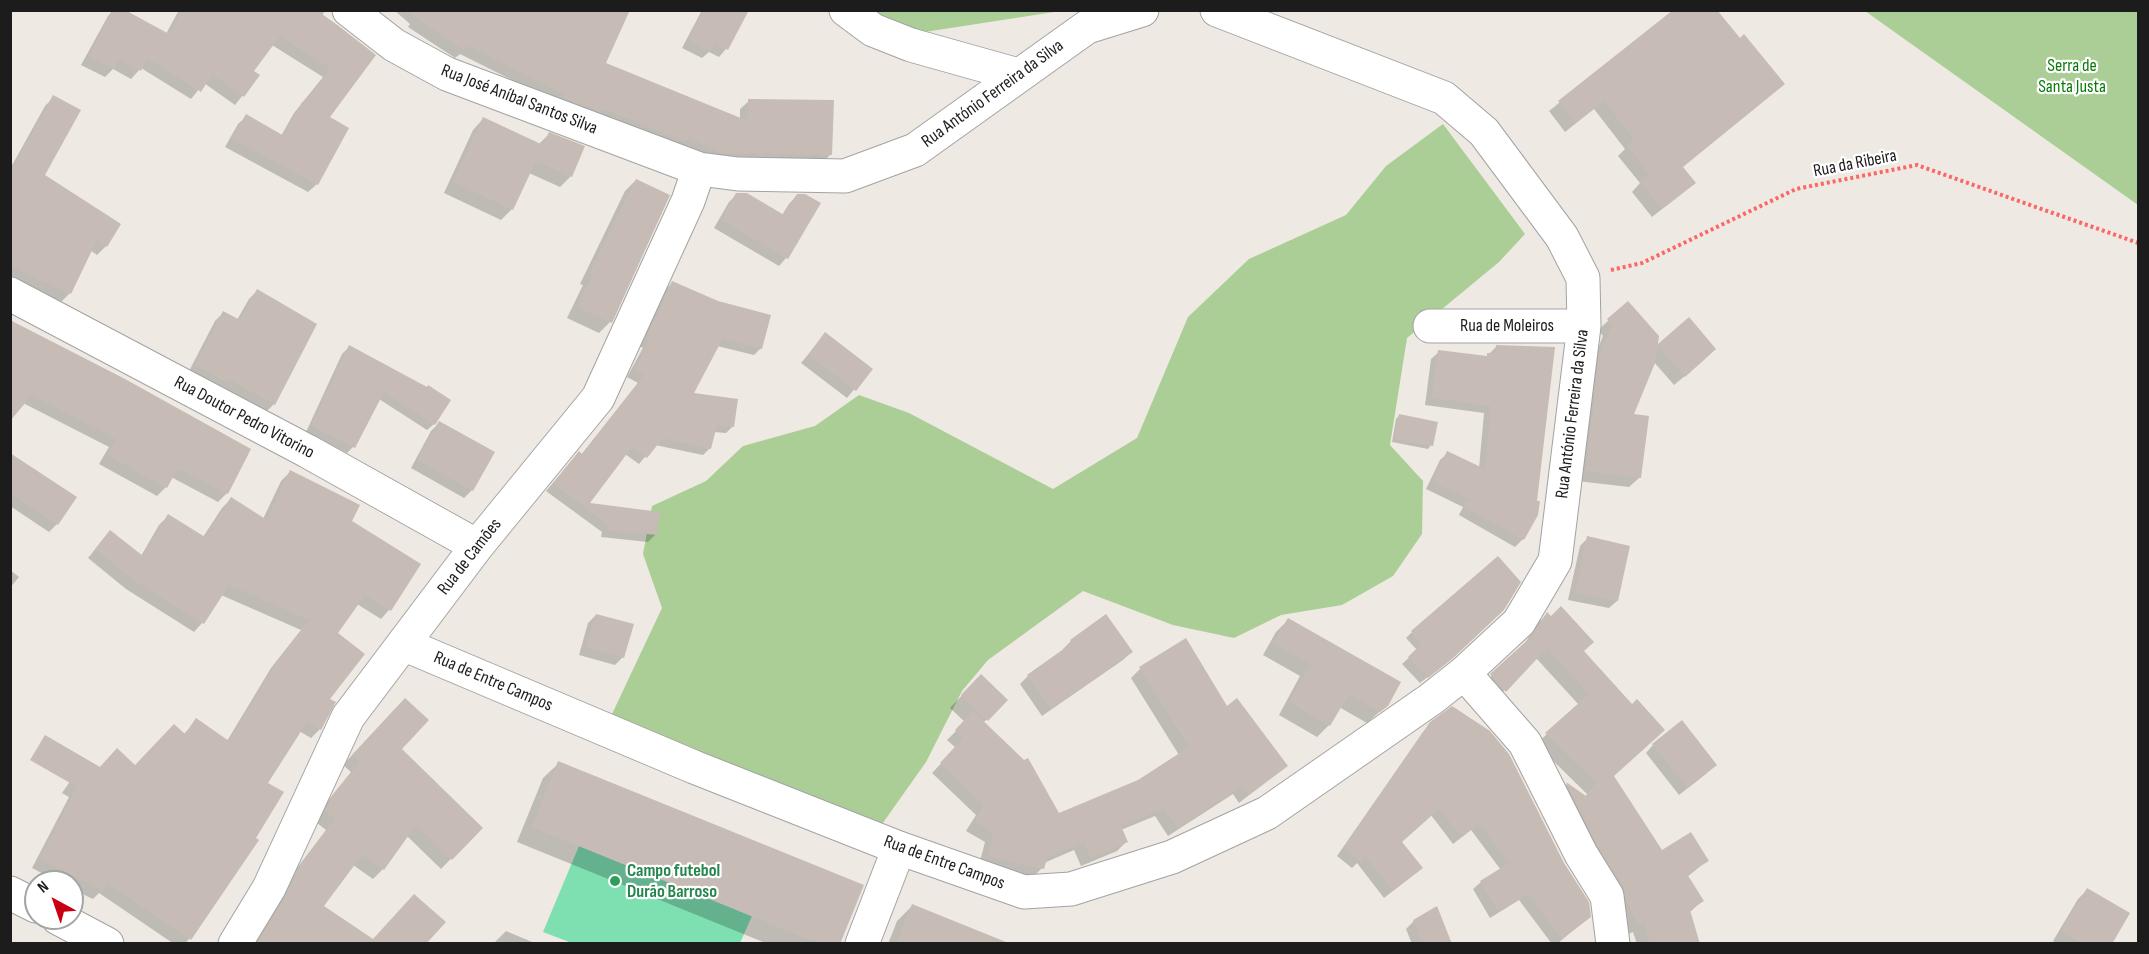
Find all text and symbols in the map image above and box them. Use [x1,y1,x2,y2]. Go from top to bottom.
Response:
street label: Rua António Ferreira da Silva [918,35,1068,153]
park label: Serra de Santa Justa [2038,55,2106,98]
street label: Rua José Aníbal Santos Silva [438,60,600,140]
street label: Rua da Ribeira [1811,145,1899,183]
street label: Rua de Moleiros [1460,315,1554,337]
street label: Rua António Ferreira da Silva [1552,328,1594,500]
street label: Rua Doutor Pedro Vitorino [170,372,318,464]
street label: Rua de Camões [433,514,507,600]
street label: Rua de Entre Campos [430,647,556,717]
street label: Rua de Entre Campos [881,831,1007,895]
place label: Campo futebol Durão Barroso [627,860,720,902]
north arrow [24,870,84,930]
marker: Campo futebol Durão Barroso [608,874,622,888]
text: N [34,877,53,897]

